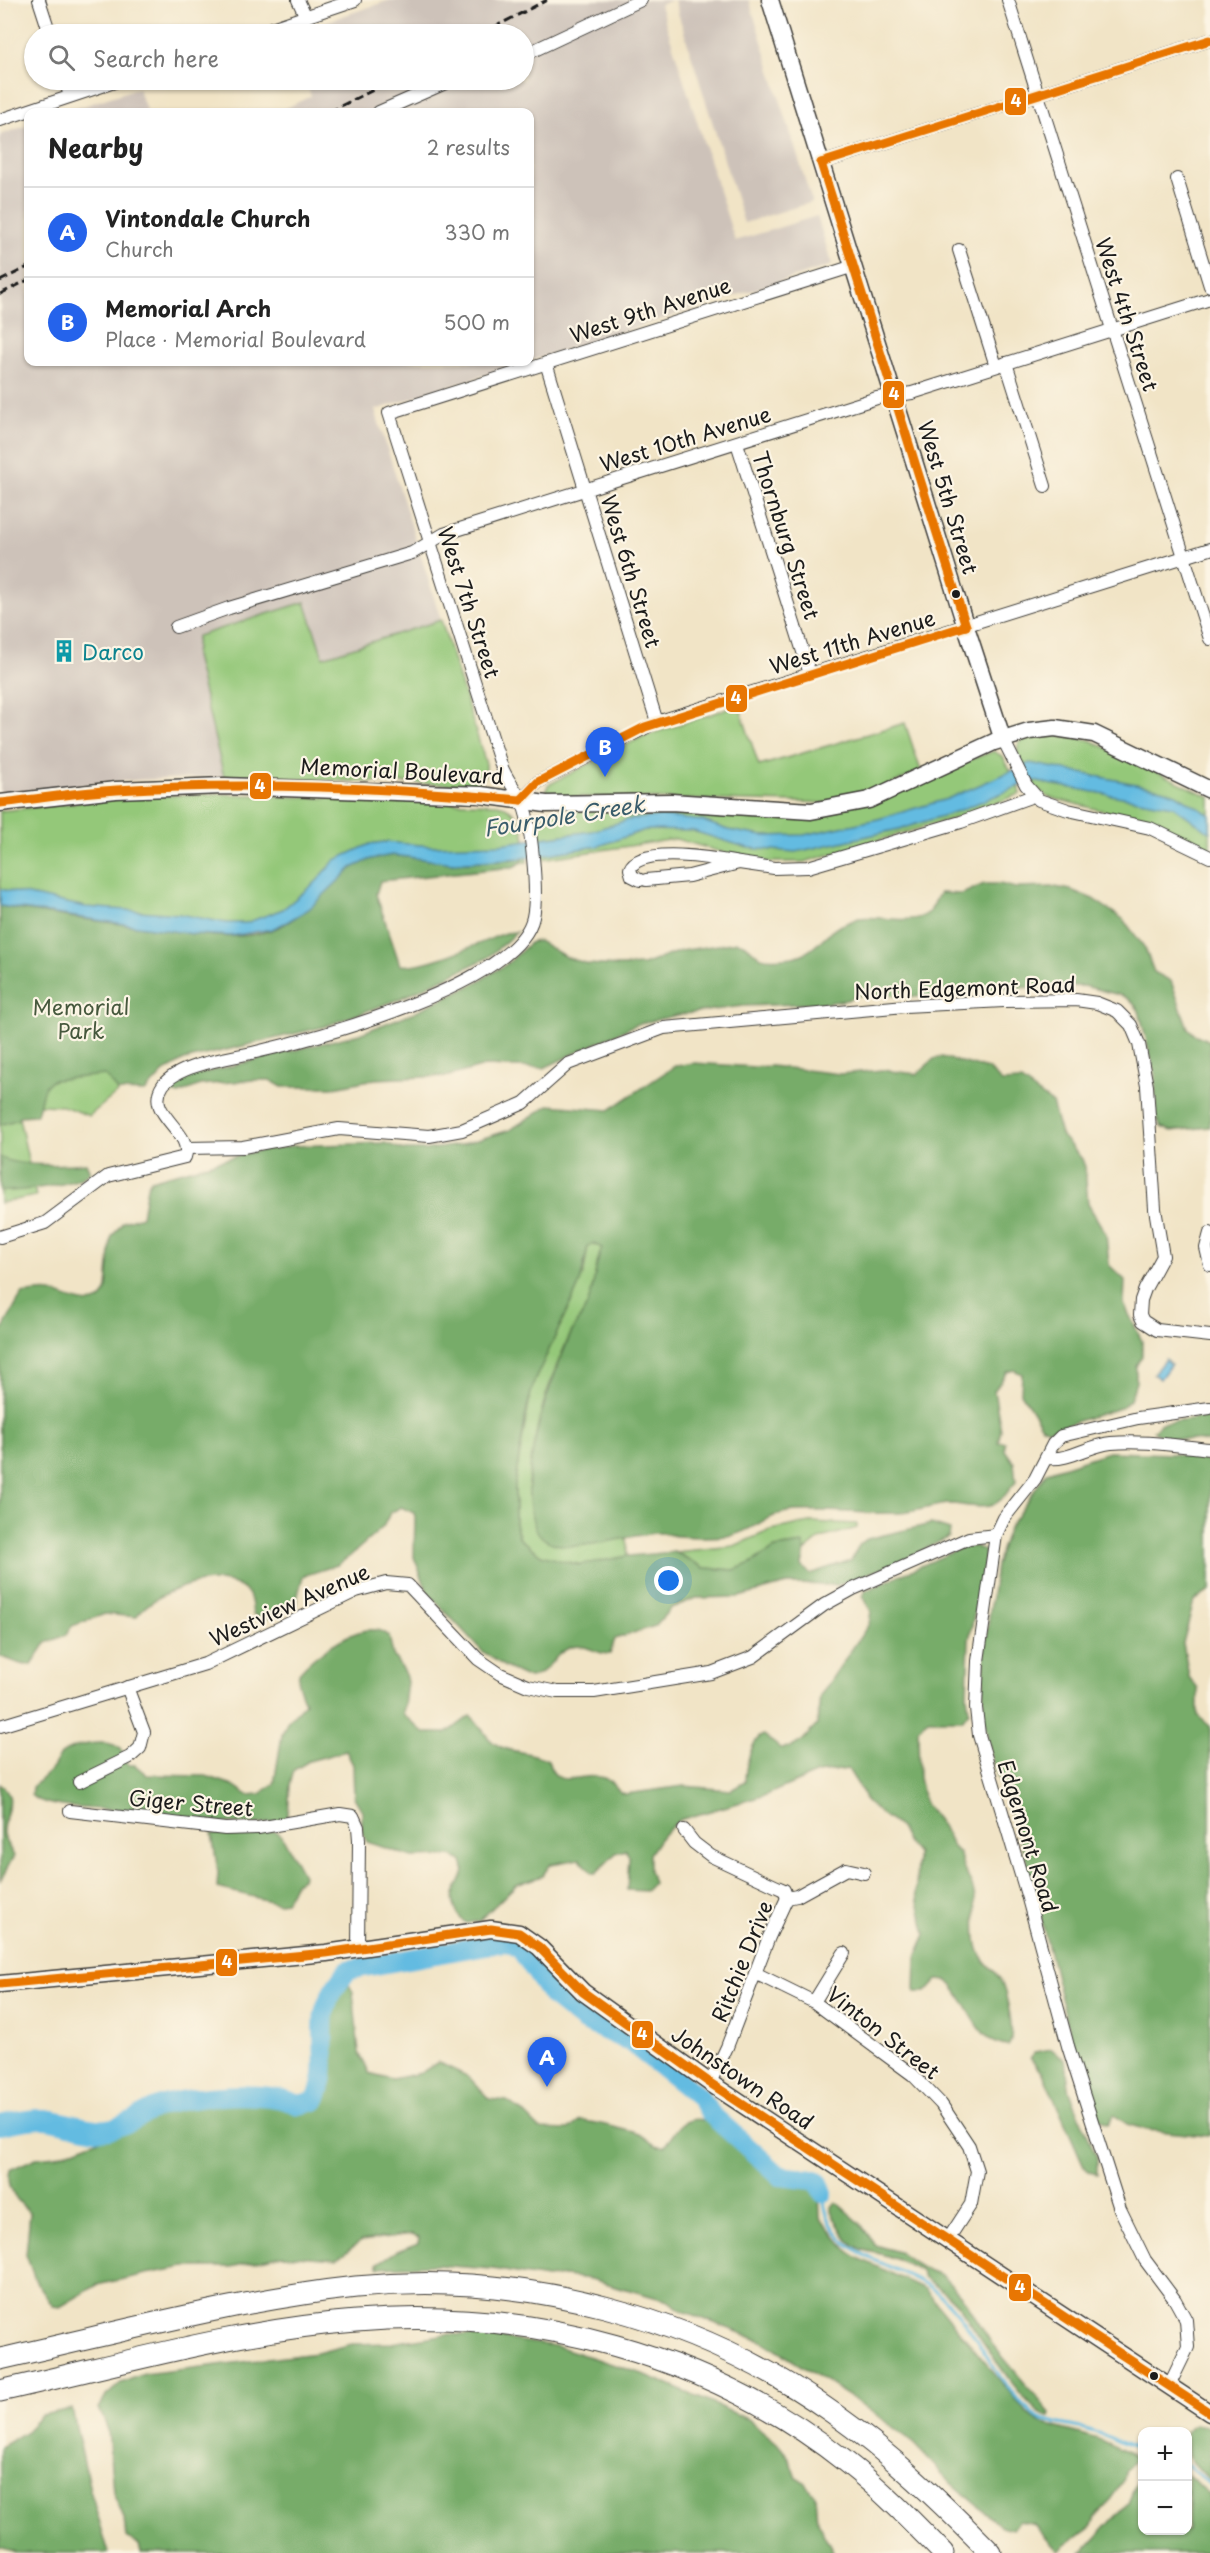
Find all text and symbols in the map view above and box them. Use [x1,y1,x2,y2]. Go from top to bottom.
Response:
search box [24,24,534,90]
icon: search [45,41,78,74]
text: Search here [93,41,219,74]
line badge: 4 [1004,87,1027,116]
text: 4 [1011,88,1022,112]
text: Nearby [48,128,143,167]
text: 2 results [427,132,510,162]
text: Vintondale Church [105,201,311,234]
text: A [60,217,75,247]
text: 330 m [444,217,510,247]
street label: West 4th Street [1088,233,1168,395]
text: Church [105,234,174,264]
street label: West 9th Avenue [565,268,735,350]
text: Memorial Arch [105,291,271,324]
text: B [61,307,74,337]
text: 500 m [443,307,510,337]
text: Place · Memorial Boulevard [105,324,366,354]
line badge: 4 [882,380,905,409]
text: 4 [889,381,900,405]
street label: West 10th Avenue [596,397,774,479]
street label: West 5th Street [910,416,988,578]
street label: Thornburg Street [745,447,829,623]
street label: West 6th Street [594,491,670,651]
street label: West 7th Street [430,522,510,682]
unlabelled marker [950,588,962,600]
street label: West 11th Avenue [765,601,939,681]
place label: Darco [82,635,144,667]
building icon: Darco [51,638,77,664]
line badge: 4 [725,684,748,713]
text: 4 [731,685,742,709]
pin: B [586,728,624,777]
street label: Memorial Boulevard [299,749,505,791]
line badge: 4 [249,772,272,800]
text: 4 [255,773,266,797]
water label: Fourpole Creek [481,786,649,844]
street label: North Edgemont Road [854,967,1076,1007]
park label: Memorial Park [32,990,130,1046]
street label: Westview Avenue [204,1554,374,1654]
your location [654,1566,683,1595]
street label: Edgemont Road [991,1756,1067,1916]
street label: Giger Street [128,1781,254,1823]
street label: Ritchie Drive [702,1895,780,2027]
line badge: 4 [215,1948,238,1977]
text: 4 [222,1949,233,1973]
street label: Vinton Street [821,1978,947,2086]
street label: Johnstown Road [665,2017,821,2137]
line badge: 4 [631,2020,654,2049]
text: 4 [637,2021,648,2045]
pin: A [528,2038,566,2087]
line badge: 4 [1008,2273,1032,2302]
text: 4 [1015,2274,1026,2298]
unlabelled marker [1148,2370,1160,2382]
map controls [1138,2427,1192,2535]
button: + [1138,2427,1192,2481]
button: − [1138,2481,1192,2535]

